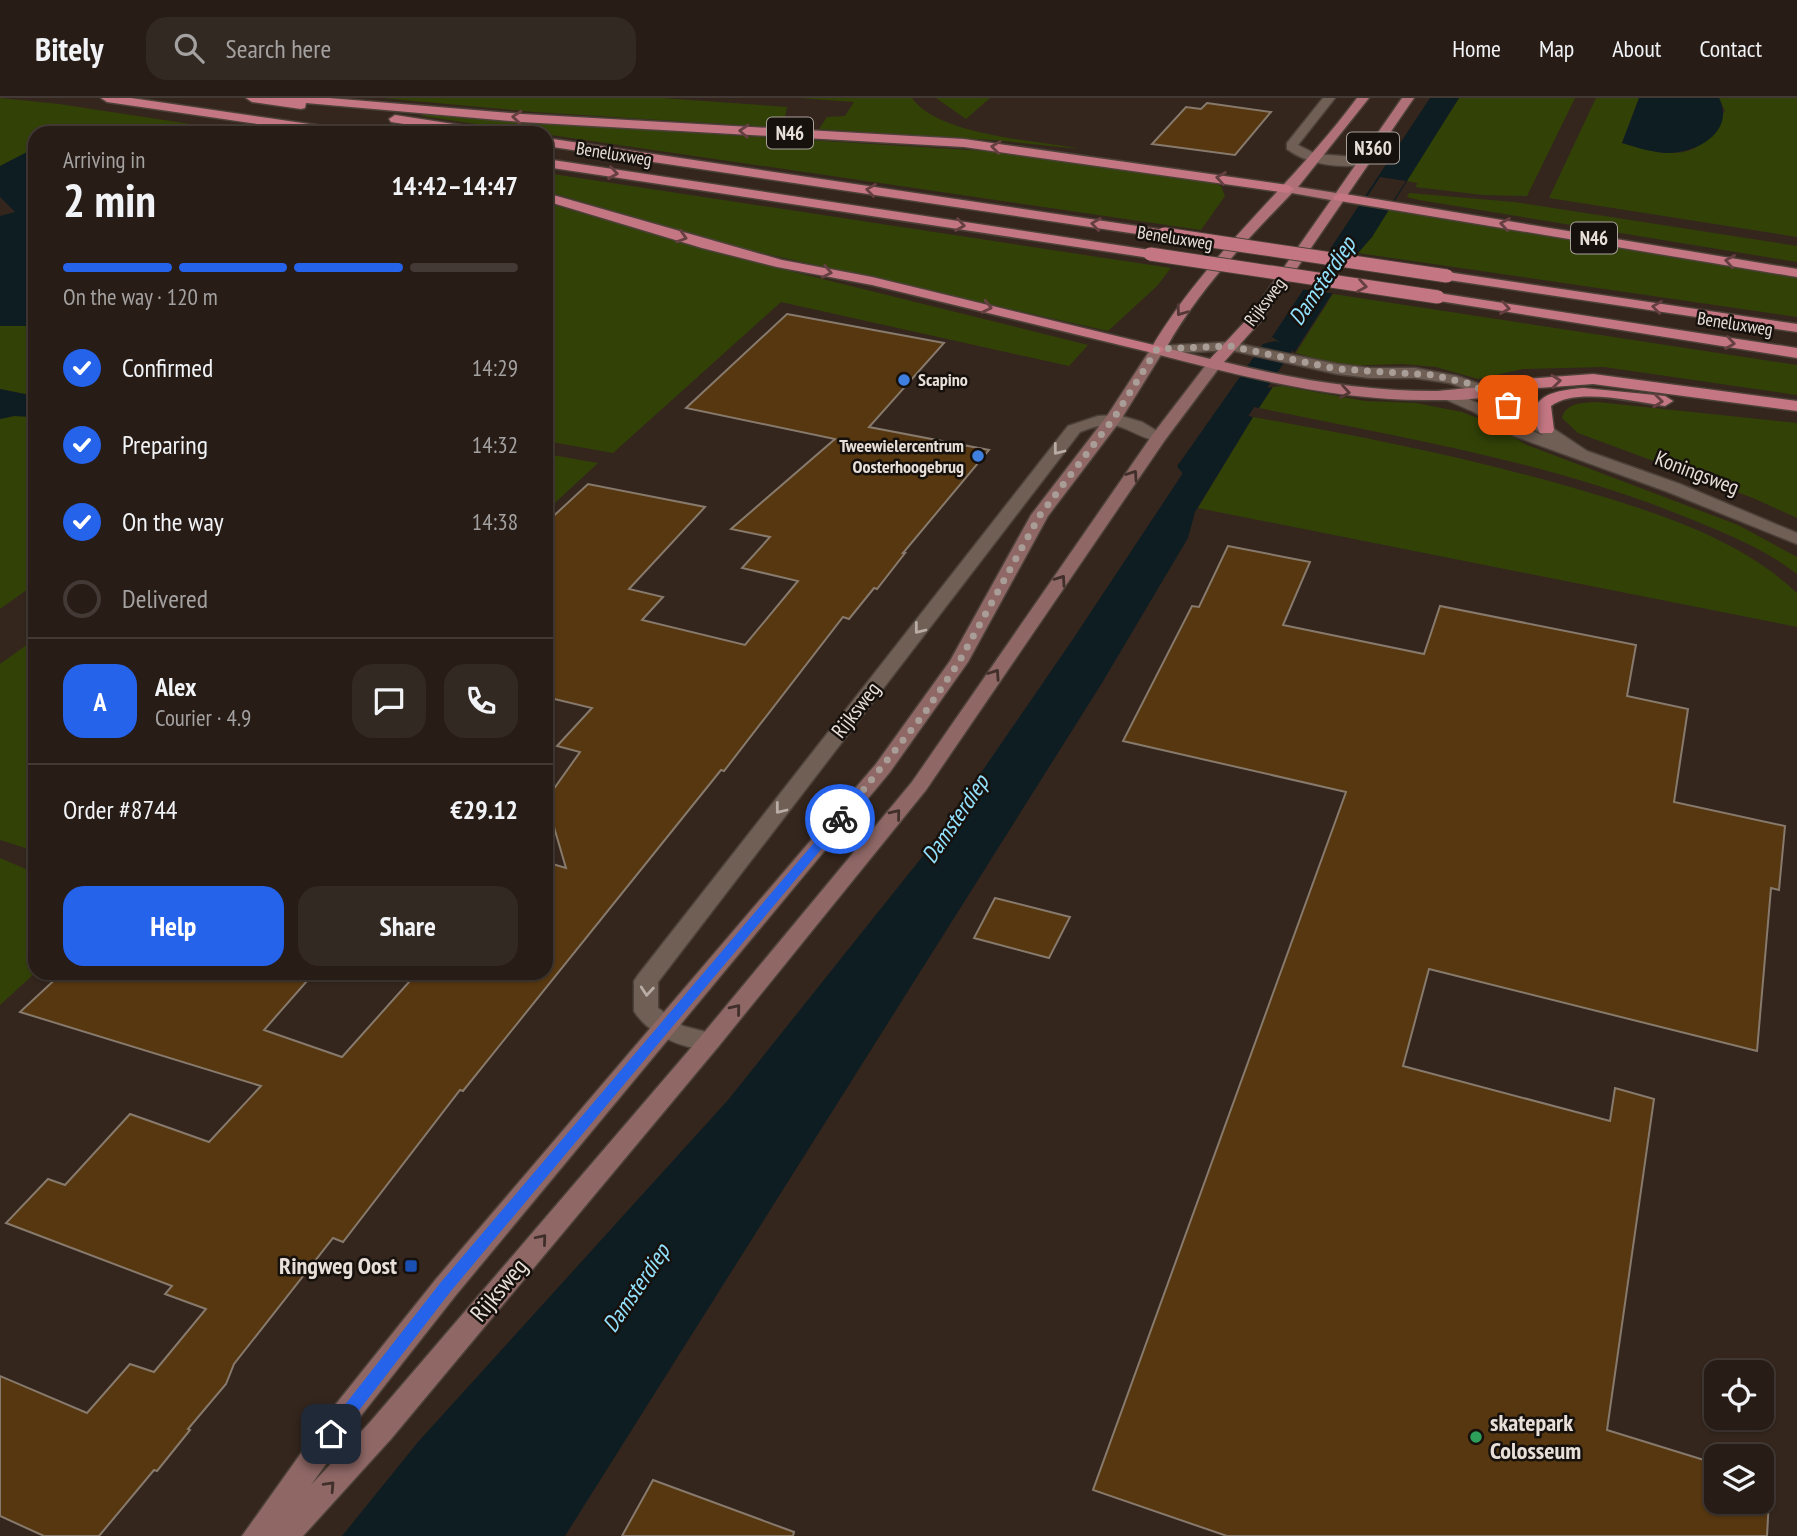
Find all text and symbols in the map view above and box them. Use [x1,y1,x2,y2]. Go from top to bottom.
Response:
search box [146,17,636,80]
text: Bitely [35,27,104,70]
icon: search [170,29,208,67]
text: Search here [226,32,331,65]
text: Home [1452,33,1501,64]
text: Map [1539,33,1574,64]
text: About [1612,33,1661,64]
text: Contact [1699,33,1762,64]
one-way arrow [511,110,522,125]
road number: N46 [767,118,813,148]
one-way arrow [739,123,750,138]
road number: N360 [1347,132,1399,164]
street label: Beneluxweg [575,136,654,171]
one-way arrow [990,140,1002,155]
text: Arriving in [63,145,145,174]
one-way arrow [608,166,619,181]
text: 14:42–14:47 [391,169,518,202]
text: 2 min [63,170,156,230]
one-way arrow [1215,171,1227,186]
one-way arrow [865,183,877,198]
one-way arrow [1090,217,1102,232]
one-way arrow [1499,217,1511,232]
one-way arrow [954,218,965,233]
street label: Beneluxweg [1136,220,1215,255]
road number: N46 [1571,222,1617,254]
one-way arrow [676,229,688,244]
water label: Damsterdiep [1281,229,1363,330]
one-way arrow [1724,254,1736,269]
one-way arrow [821,264,833,279]
street label: Rijksweg [1239,273,1290,331]
one-way arrow [1356,278,1368,293]
text: On the way · 120 m [63,282,218,311]
one-way arrow [981,299,993,314]
one-way arrow [1499,300,1511,315]
one-way arrow [1651,300,1663,315]
one-way arrow [1177,303,1189,315]
street label: Beneluxweg [1696,306,1775,341]
one-way arrow [1724,335,1736,350]
icon: check [63,349,101,387]
text: Confirmed [122,351,213,384]
text: 14:29 [472,353,518,382]
place label: Scapino [918,368,968,391]
marker: Scapino [896,372,912,388]
one-way arrow [1551,374,1562,389]
pin [1478,375,1538,435]
one-way arrow [1339,384,1351,399]
icon: bag [1489,386,1527,424]
one-way arrow [1653,393,1664,408]
icon: check [63,426,101,464]
text: Preparing [122,428,208,461]
text: 14:32 [472,430,518,459]
place label: Tweewielercentrum Oosterhoogebrug [839,434,964,478]
one-way arrow [1054,442,1067,454]
street label: Koningsweg [1651,444,1743,501]
marker: Tweewielercentrum Oosterhoogebrug [970,448,986,464]
one-way arrow [1125,470,1137,483]
icon: check [63,503,101,541]
text: On the way [122,505,224,538]
text: 14:38 [472,507,518,536]
one-way arrow [1053,574,1066,587]
text: Delivered [122,582,208,615]
one-way arrow [914,622,927,634]
button: chat [352,664,426,738]
button: phone [444,664,518,738]
one-way arrow [987,669,999,682]
text: Alex [155,670,196,703]
street label: Rijksweg [825,676,886,743]
text: A [93,685,107,718]
text: Courier · 4.9 [155,703,251,732]
water label: Damsterdiep [914,767,996,868]
courier [805,784,875,854]
text: Order #8744 [63,793,178,826]
text: €29.12 [450,793,518,826]
icon: bike [821,800,859,838]
one-way arrow [775,802,788,814]
one-way arrow [887,809,900,821]
button: Help [63,886,284,966]
button: Share [298,886,518,966]
one-way arrow [640,986,655,997]
one-way arrow [728,1004,740,1017]
one-way arrow [533,1234,546,1246]
water label: Damsterdiep [595,1236,677,1337]
place label: Ringweg Oost [279,1250,397,1281]
street label: Rijksweg [463,1252,534,1328]
marker: Ringweg Oost [403,1258,419,1274]
map controls [1704,1360,1774,1514]
button: locate [1704,1360,1774,1430]
pin [301,1404,361,1464]
place label: skatepark Colosseum [1490,1407,1581,1466]
icon: home [312,1415,350,1453]
marker: skatepark Colosseum [1468,1429,1484,1445]
button: layers [1704,1444,1774,1514]
one-way arrow [321,1481,334,1494]

